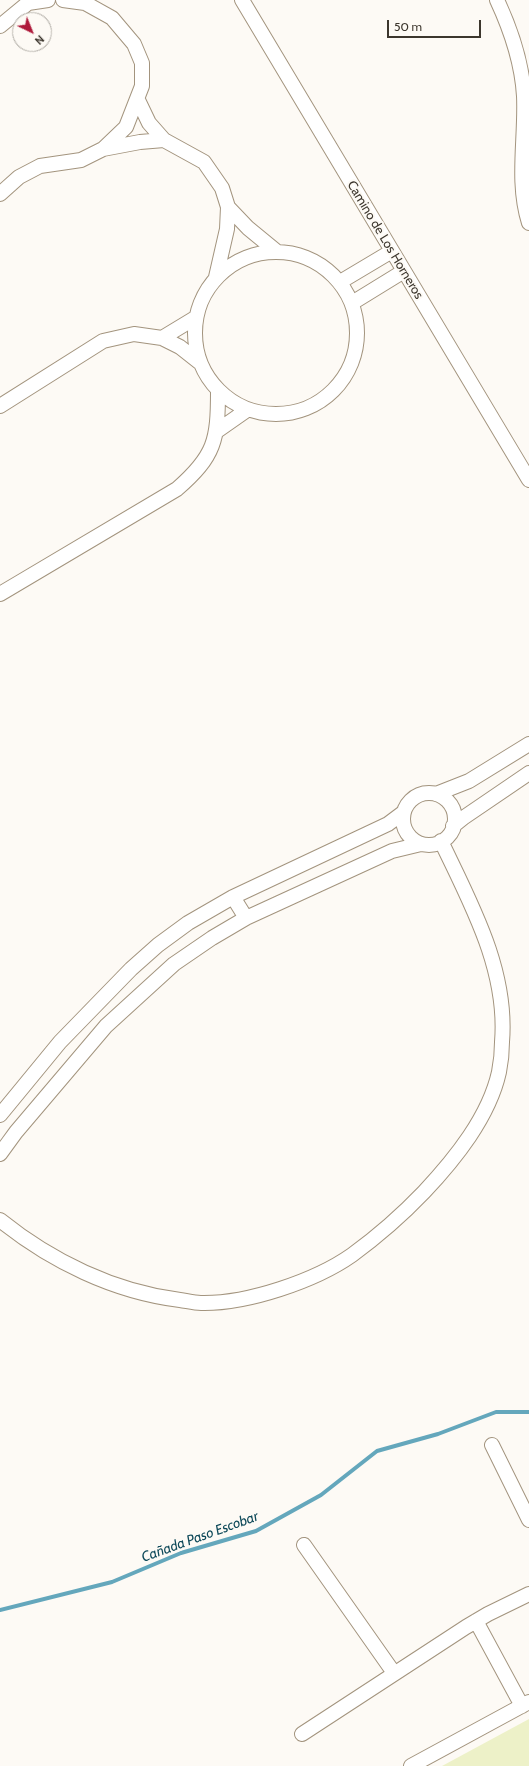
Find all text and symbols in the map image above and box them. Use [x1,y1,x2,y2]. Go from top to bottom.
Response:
north arrow [12,12,52,52]
scale bar [389,12,483,38]
text: 50 m [394,19,422,34]
text: N [32,32,47,48]
street label: Camino de Los Horneros [344,178,426,302]
water label: Cañada Paso Escobar [139,1508,261,1566]

